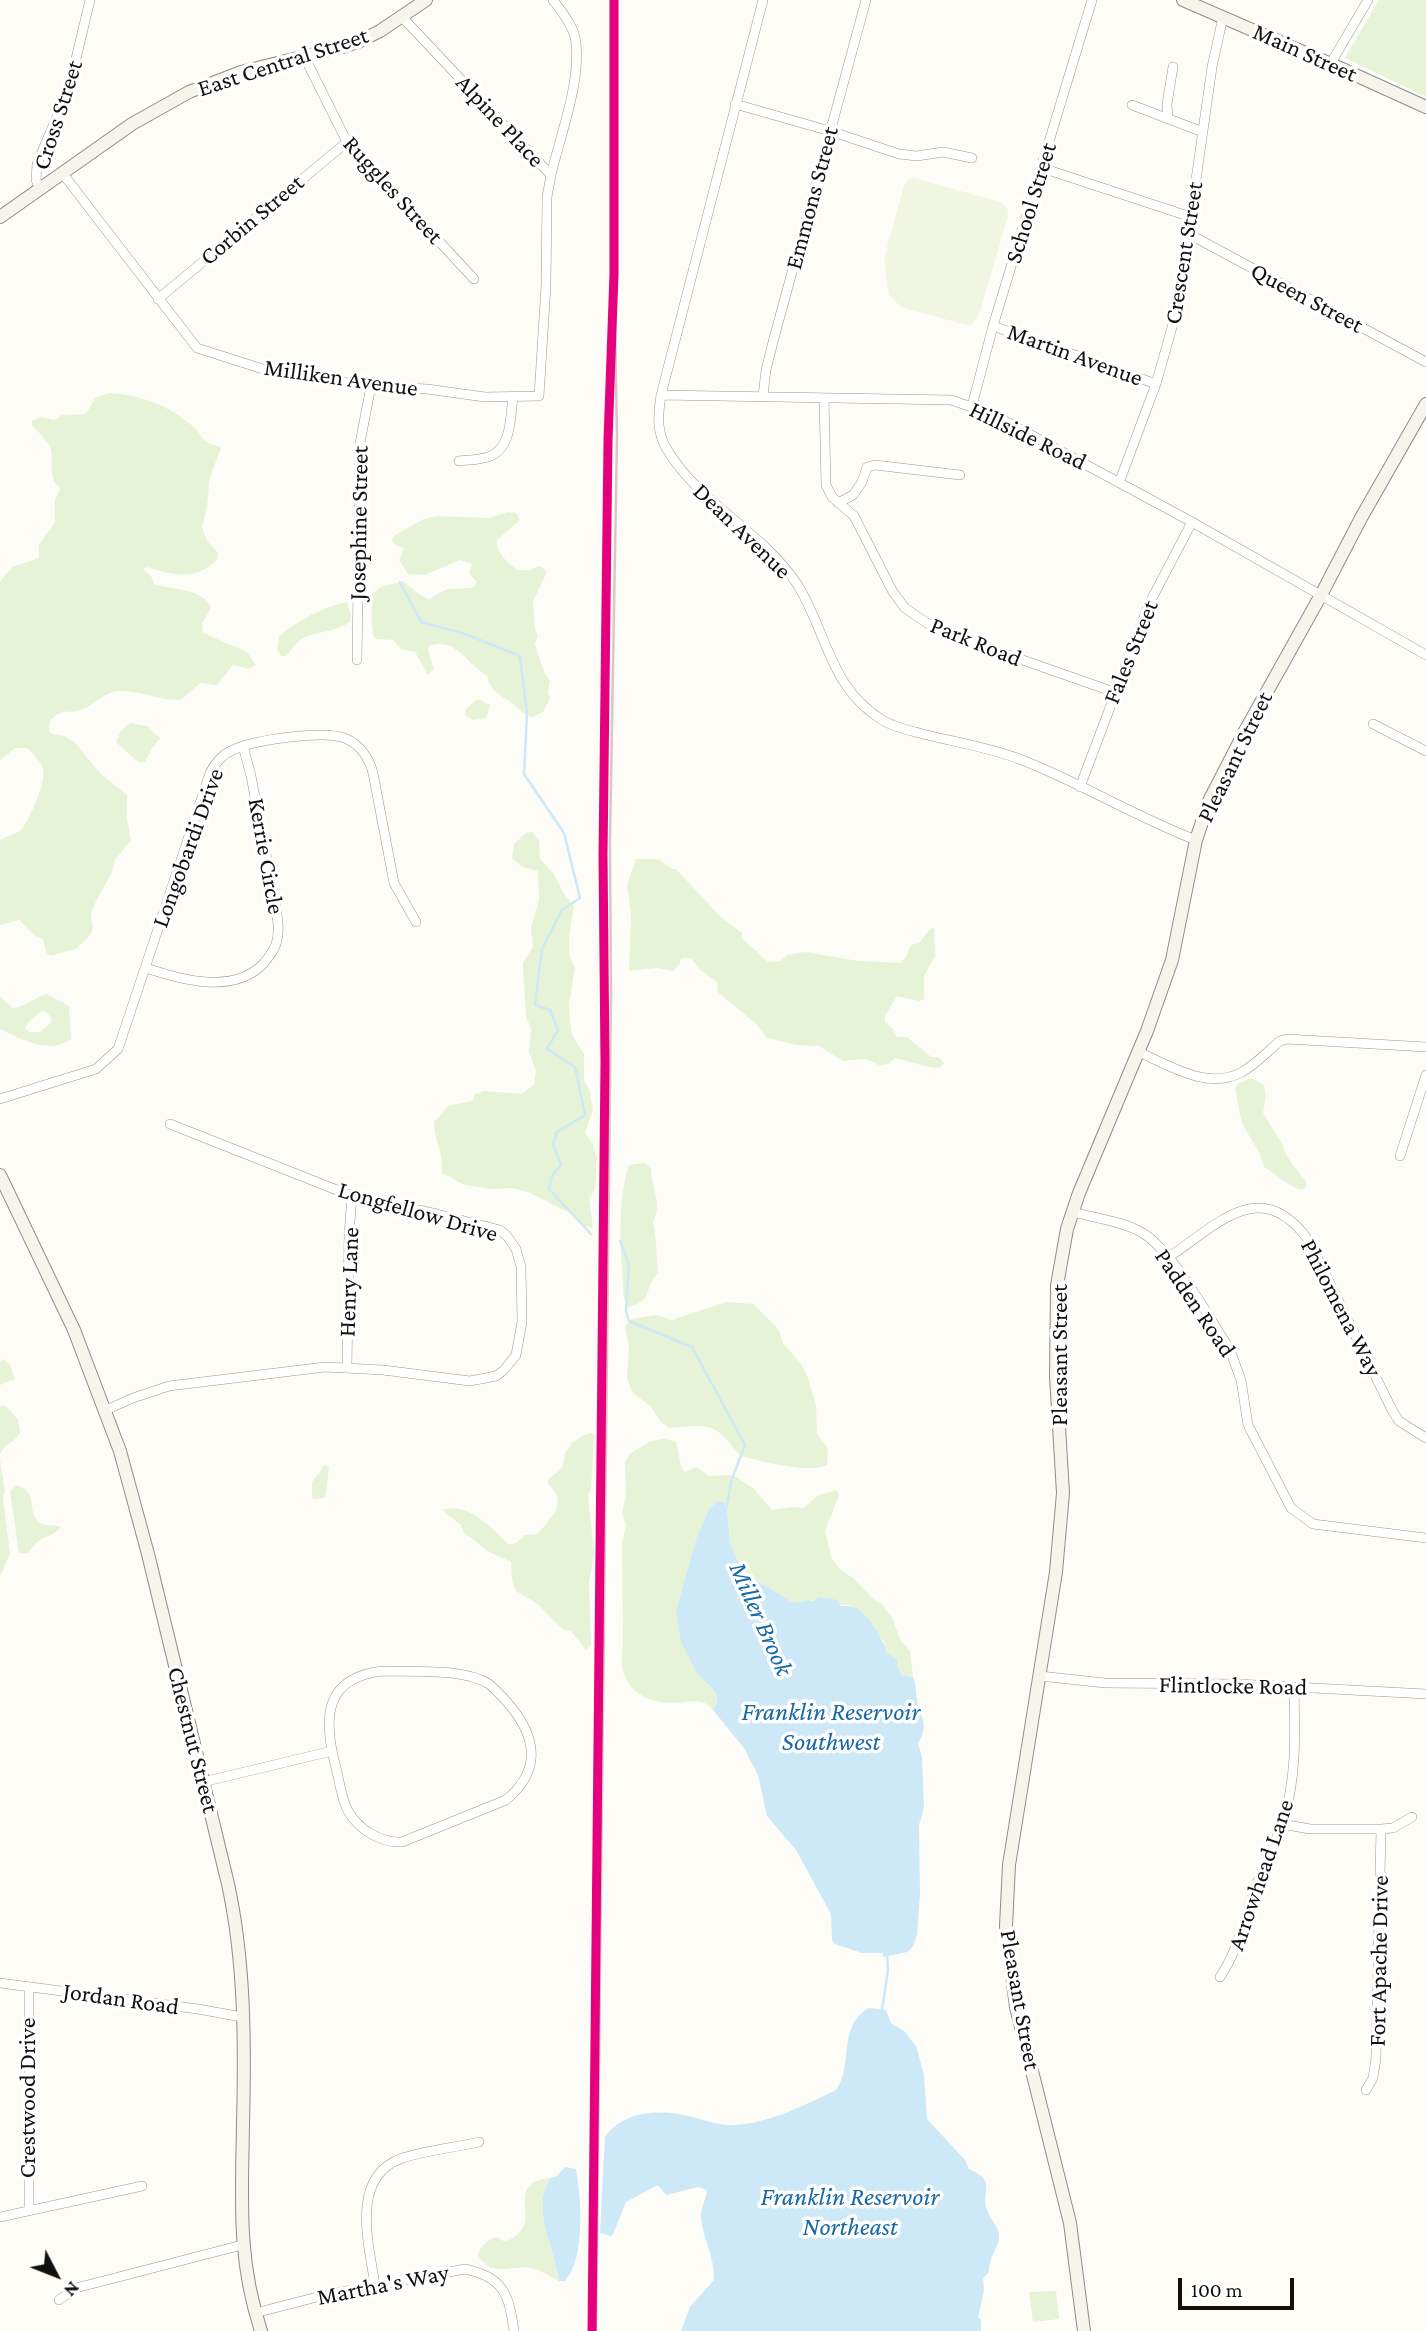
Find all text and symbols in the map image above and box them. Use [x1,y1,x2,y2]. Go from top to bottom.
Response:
street label: Main Street [1248,17,1362,89]
street label: East Central Street [194,21,372,103]
street label: Cross Street [27,57,89,173]
street label: Alpine Place [450,69,550,173]
street label: Emmons Street [779,123,845,273]
street label: Ruggles Street [337,130,449,250]
street label: School Street [999,139,1063,267]
street label: Corbin Street [194,168,310,272]
street label: Crescent Street [1159,180,1209,326]
street label: Queen Street [1246,256,1368,340]
street label: Martin Avenue [1003,317,1147,393]
street label: Milliken Avenue [262,353,420,403]
street label: Hillside Road [965,395,1091,477]
street label: Josephine Street [343,445,375,601]
street label: Dean Avenue [687,477,797,585]
street label: Fales Street [1097,596,1165,708]
street label: Park Road [926,611,1026,673]
street label: Pleasant Street [1191,687,1279,827]
street label: Longobardi Drive [146,765,230,931]
street label: Kerrie Circle [242,796,290,916]
street label: Longfellow Drive [335,1175,501,1249]
street label: Henry Lane [333,1227,365,1337]
street label: Philomena Way [1294,1234,1388,1382]
street label: Padden Road [1148,1243,1242,1363]
street label: Pleasant Street [1046,1284,1074,1426]
water label: Miller Brook [722,1557,800,1681]
street label: Chestnut Street [161,1664,225,1816]
street label: Flintlocke Road [1159,1670,1307,1702]
water label: Franklin Reservoir Southwest [742,1696,920,1758]
street label: Arrowhead Lane [1222,1796,1300,1954]
street label: Fort Apache Drive [1363,1875,1395,2047]
street label: Pleasant Street [993,1928,1047,2072]
street label: Jordan Road [61,1977,181,2021]
street label: Crestwood Drive [14,2018,42,2178]
water label: Franklin Reservoir Northeast [761,2181,939,2242]
north arrow [21,2240,91,2310]
street label: Martha's Way [315,2258,451,2312]
scale bar [1181,2264,1296,2308]
text: N [60,2278,84,2301]
text: 100 m [1191,2278,1243,2302]

